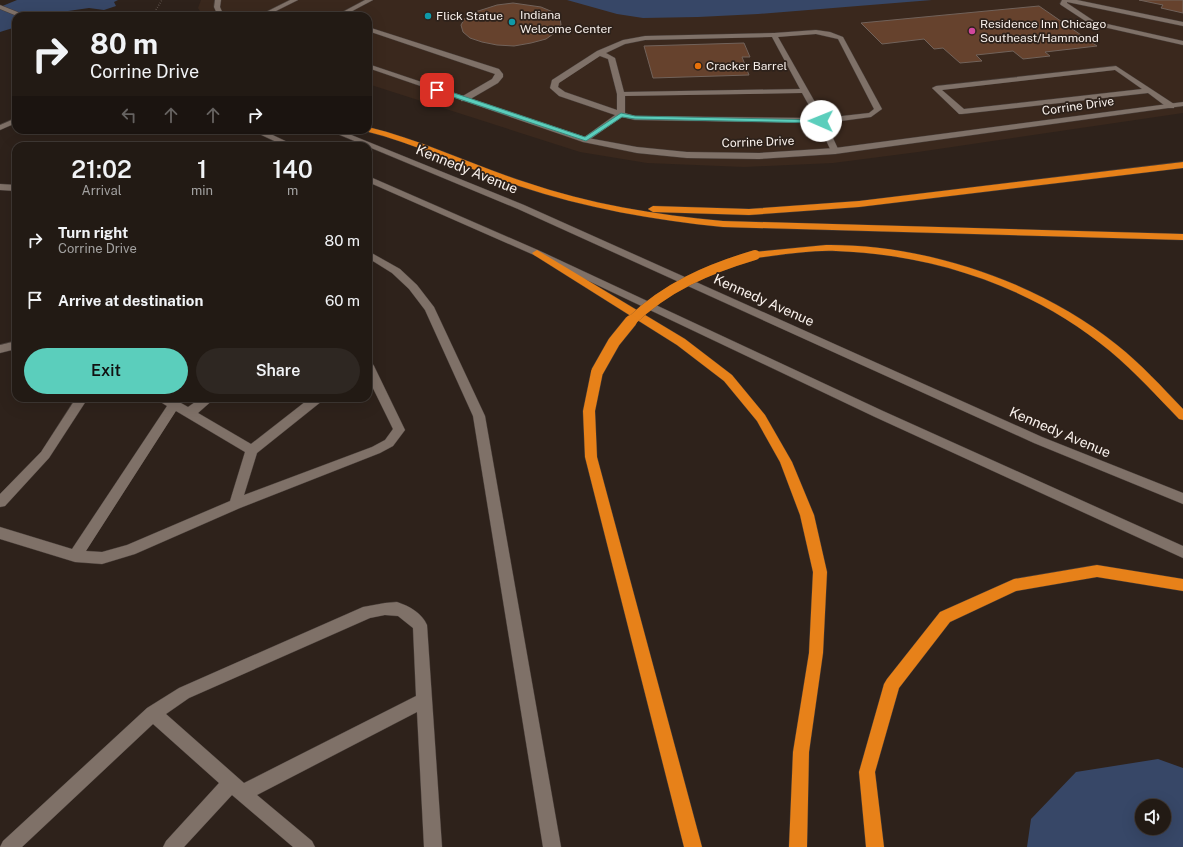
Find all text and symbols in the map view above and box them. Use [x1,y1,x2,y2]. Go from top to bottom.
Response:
place label: Indiana Welcome Center [520,8,612,36]
place label: Flick Statue [436,9,503,23]
marker: Flick Statue [423,11,433,21]
marker: Indiana Welcome Center [507,17,517,27]
place label: Residence Inn Chicago Southeast/Hammond [980,17,1106,45]
marker: Residence Inn Chicago Southeast/Hammond [967,26,977,36]
text: 80 m [90,27,158,60]
icon: right [24,28,76,80]
place label: Cracker Barrel [706,59,787,73]
text: Corrine Drive [90,61,199,82]
marker: Cracker Barrel [693,61,703,71]
pin [420,73,454,107]
icon: arrive [426,79,448,101]
street label: Corrine Drive [1041,94,1115,118]
position arrow [800,100,842,142]
icon: left [118,104,140,126]
icon: ahead [160,104,182,126]
icon: ahead [202,104,224,126]
icon: right [244,104,266,126]
street label: Corrine Drive [721,134,795,150]
street label: Kennedy Avenue [414,141,520,197]
text: 21:02 [71,155,132,183]
text: 1 [197,155,207,183]
text: 140 [272,155,313,183]
text: Arrival [81,183,122,198]
text: min [191,183,213,198]
text: m [287,183,298,198]
text: Turn right [58,224,128,241]
icon: right [24,229,46,251]
text: 80 m [325,232,360,249]
text: Corrine Drive [58,241,137,256]
street label: Kennedy Avenue [711,271,817,329]
icon: arrive [24,289,46,311]
text: Arrive at destination [58,292,203,309]
text: 60 m [325,292,360,309]
button: Exit [24,348,188,394]
button: Share [196,348,360,394]
street label: Kennedy Avenue [1007,403,1113,461]
map controls [1135,799,1171,835]
button: sound [1135,799,1171,835]

